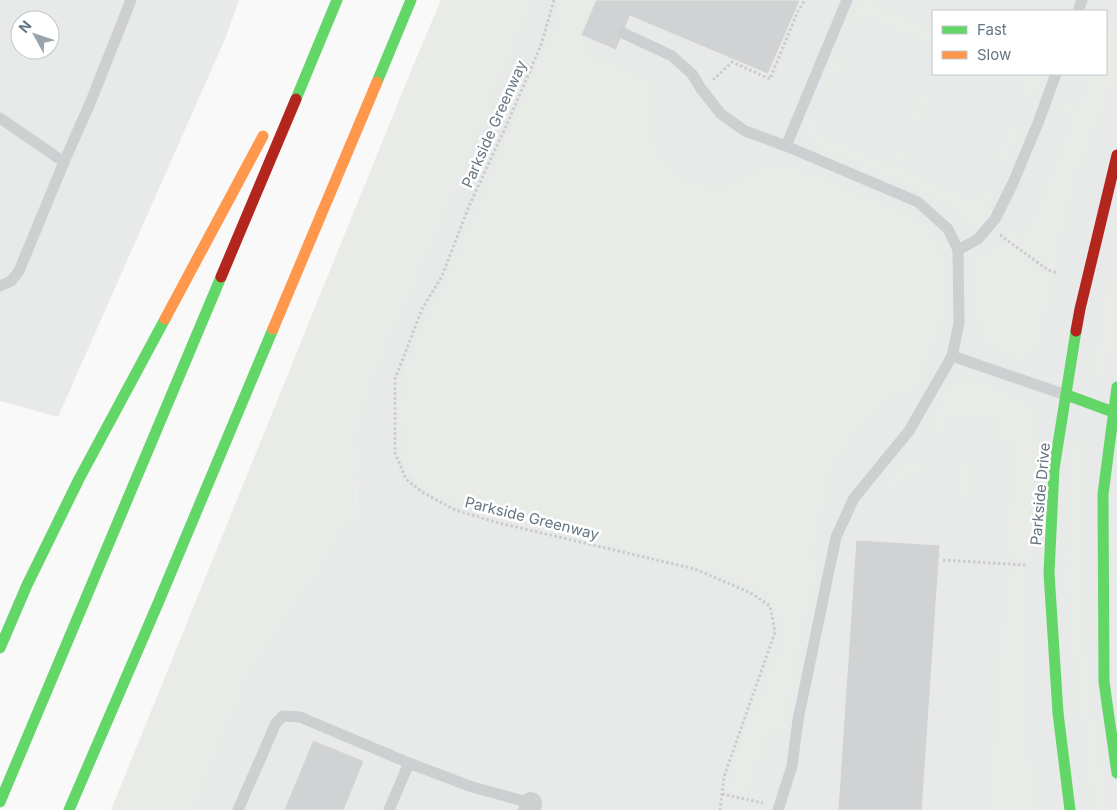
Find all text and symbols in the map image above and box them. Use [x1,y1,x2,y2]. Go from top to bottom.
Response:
north arrow [10,10,60,60]
legend [932,10,1107,75]
text: N [15,17,35,36]
text: Fast [977,20,1007,39]
text: Slow [977,45,1011,64]
street label: Parkside Greenway [457,57,531,191]
street label: Parkside Drive [1026,442,1054,546]
street label: Parkside Greenway [463,492,602,544]

